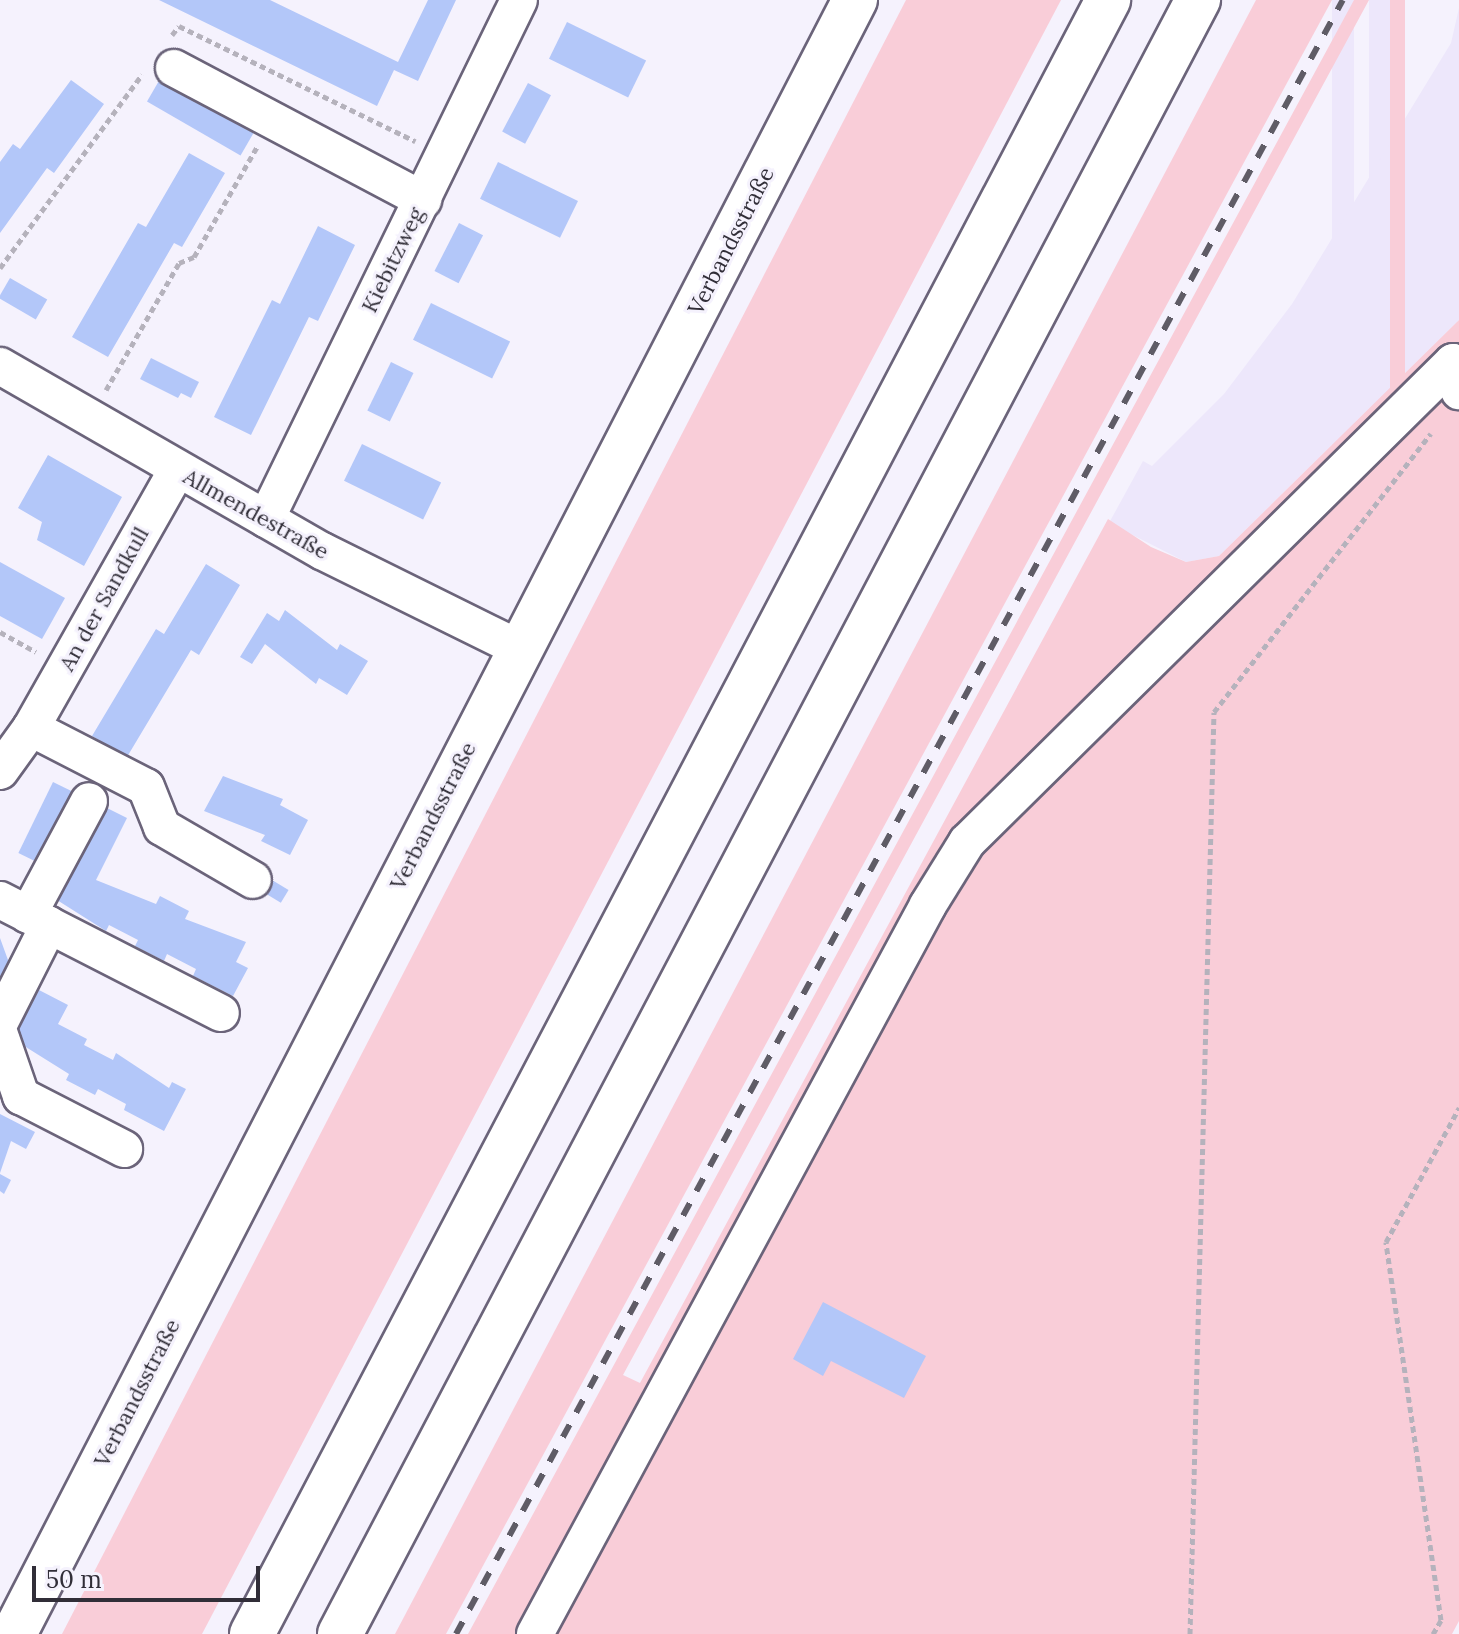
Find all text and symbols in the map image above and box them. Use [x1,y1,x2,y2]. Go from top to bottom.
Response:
street label: Verbandsstraße [682,163,780,319]
street label: Kiebitzweg [356,203,430,317]
street label: Allmendestraße [179,463,333,565]
street label: An der Sandkull [54,522,154,676]
street label: Verbandsstraße [384,738,482,894]
street label: Verbandsstraße [88,1315,186,1471]
scale bar [36,1550,264,1600]
text: 50 m [46,1564,102,1595]

